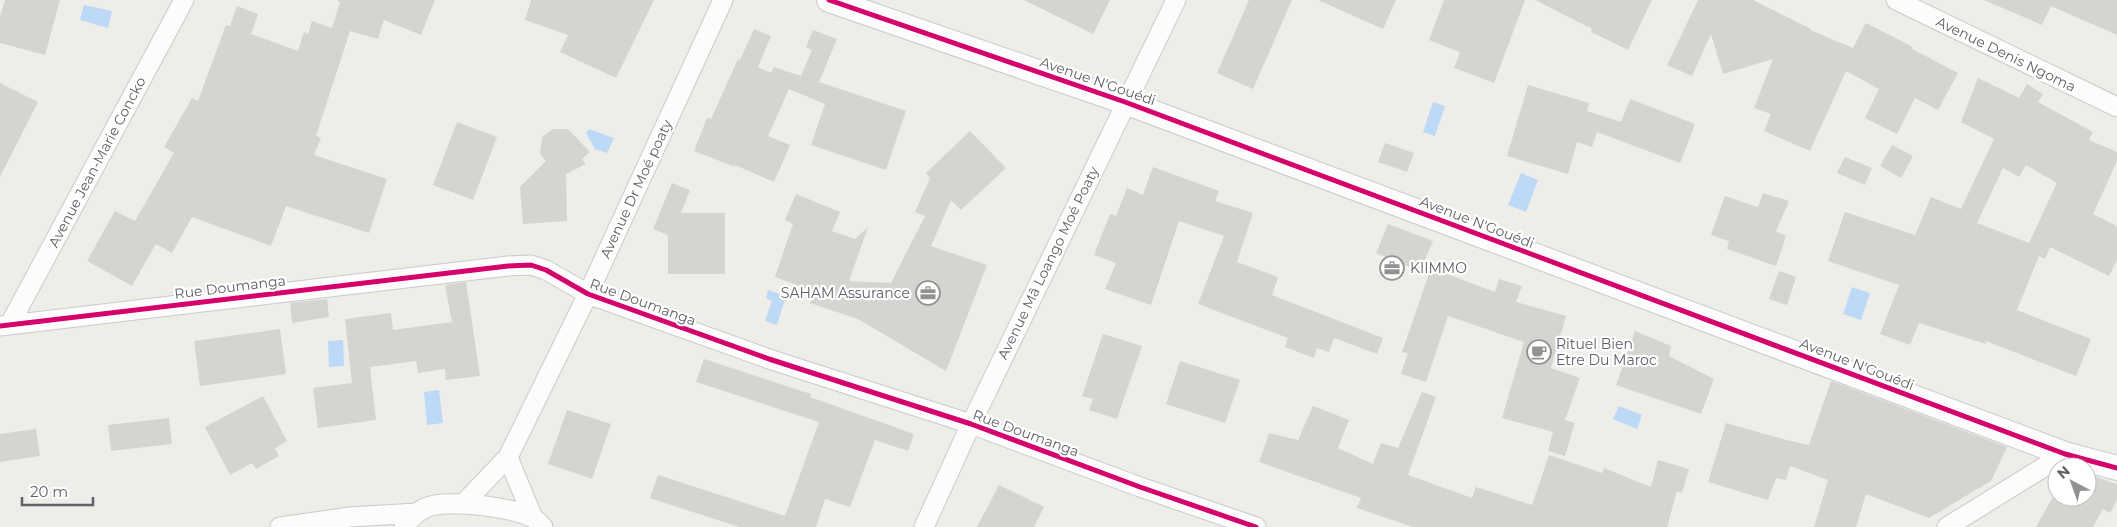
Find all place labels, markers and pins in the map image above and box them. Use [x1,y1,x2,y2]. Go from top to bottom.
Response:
office icon: KIIMMO [1379,255,1405,281]
place label: KIIMMO [1410,259,1467,277]
office icon: SAHAM Assurance [915,280,941,306]
place label: SAHAM Assurance [781,284,910,302]
place label: Rituel Bien Etre Du Maroc [1556,335,1657,369]
cafe icon: Rituel Bien Etre Du Maroc [1526,339,1552,365]

